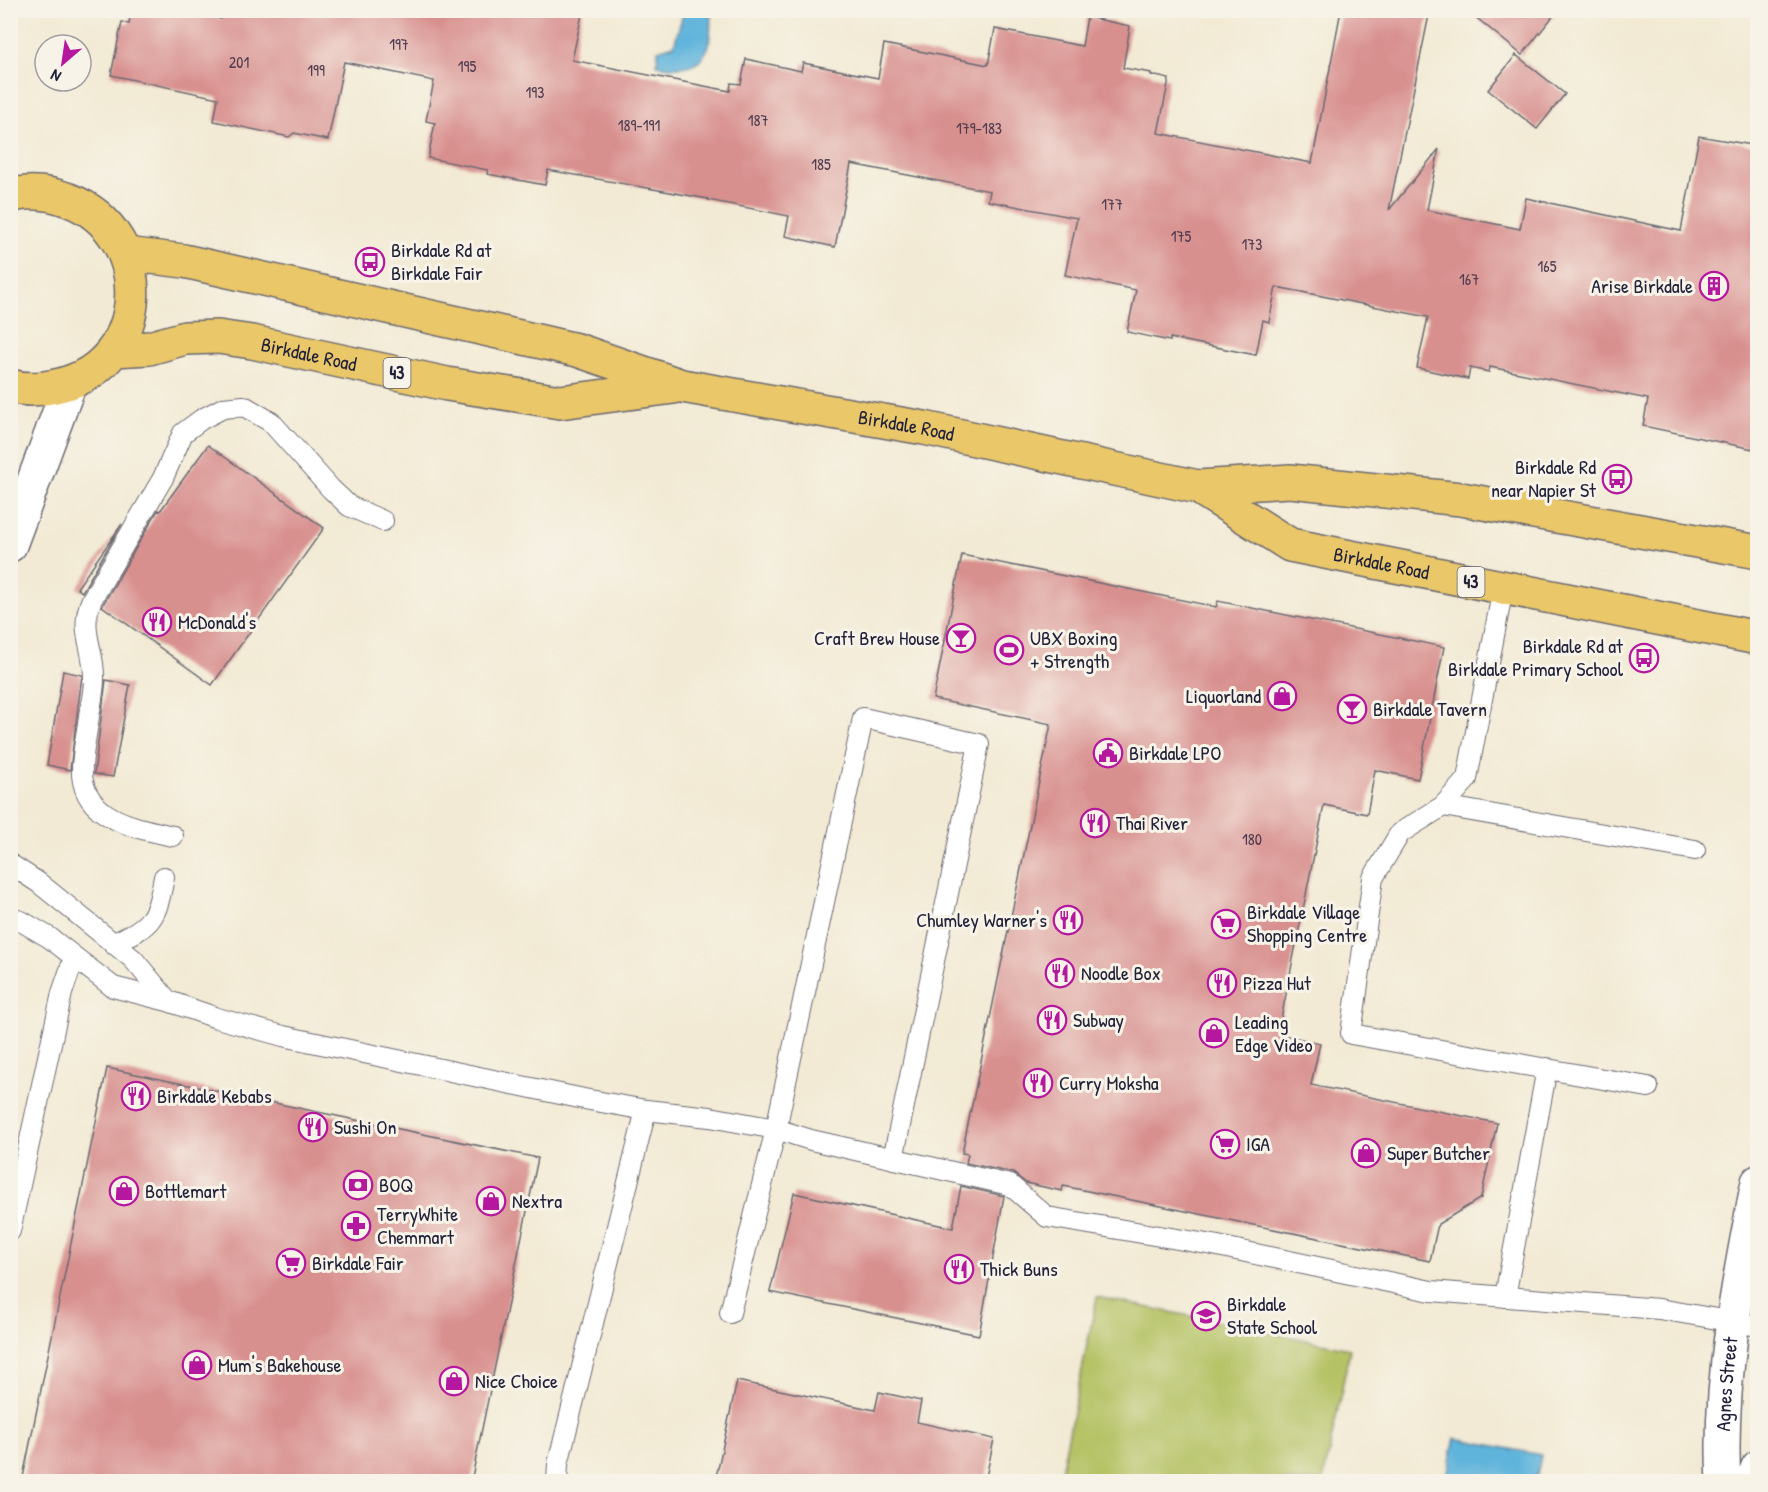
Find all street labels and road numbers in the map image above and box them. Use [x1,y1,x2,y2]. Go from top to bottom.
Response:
street label: Birkdale Road [259,330,359,377]
road number: 43 [384,358,410,388]
street label: Birkdale Road [856,403,957,447]
street label: Birkdale Road [1331,540,1432,585]
road number: 43 [1458,567,1484,597]
street label: Agnes Street [1709,1334,1744,1432]

